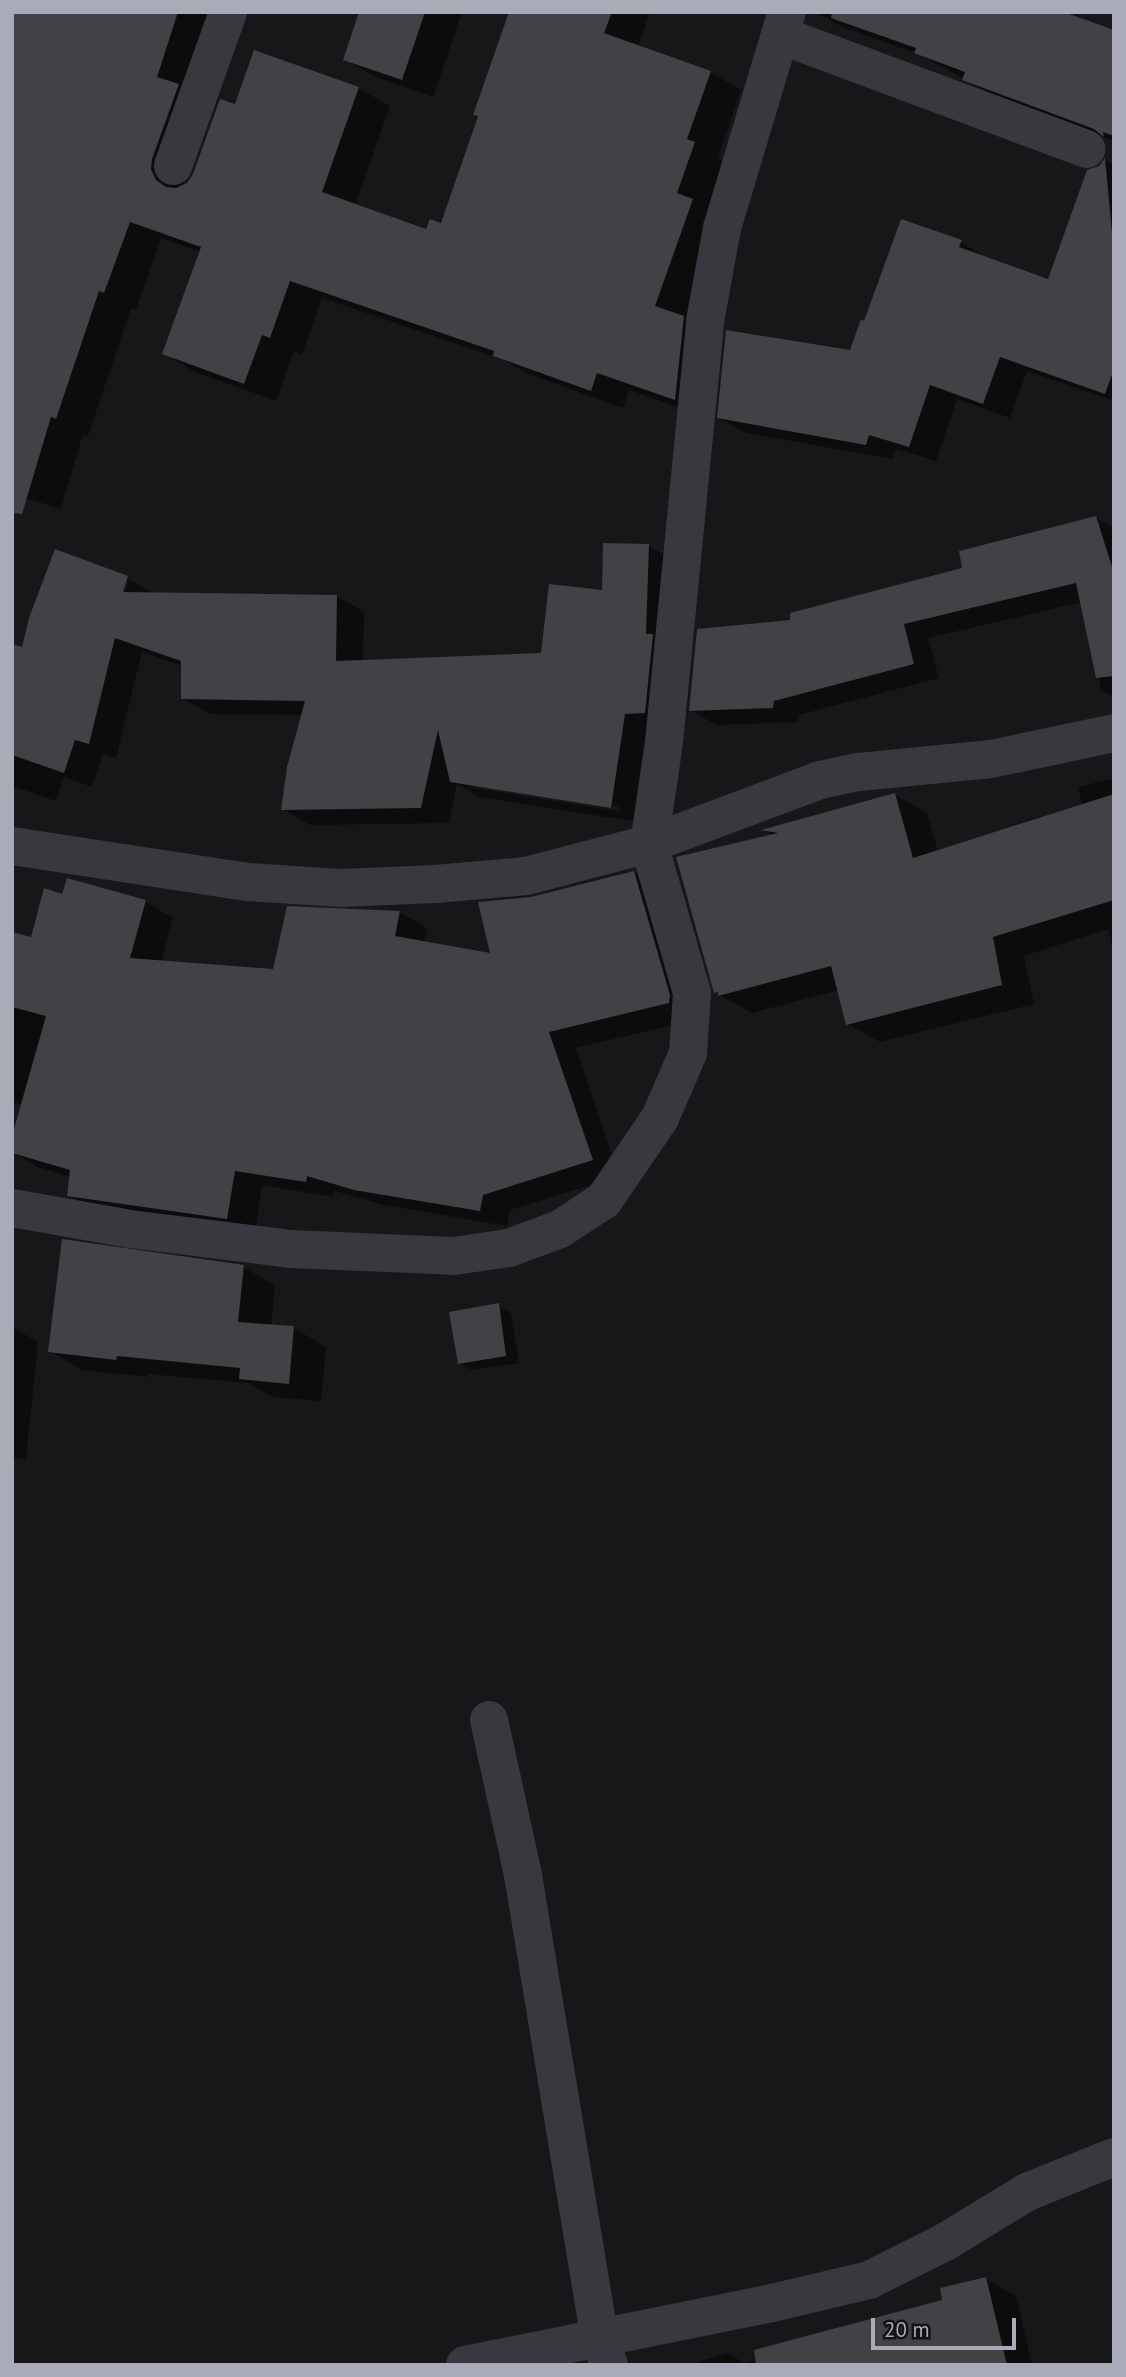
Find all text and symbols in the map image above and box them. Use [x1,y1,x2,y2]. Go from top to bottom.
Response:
scale bar [874,2304,1019,2348]
text: 20 m [884,2316,930,2343]

